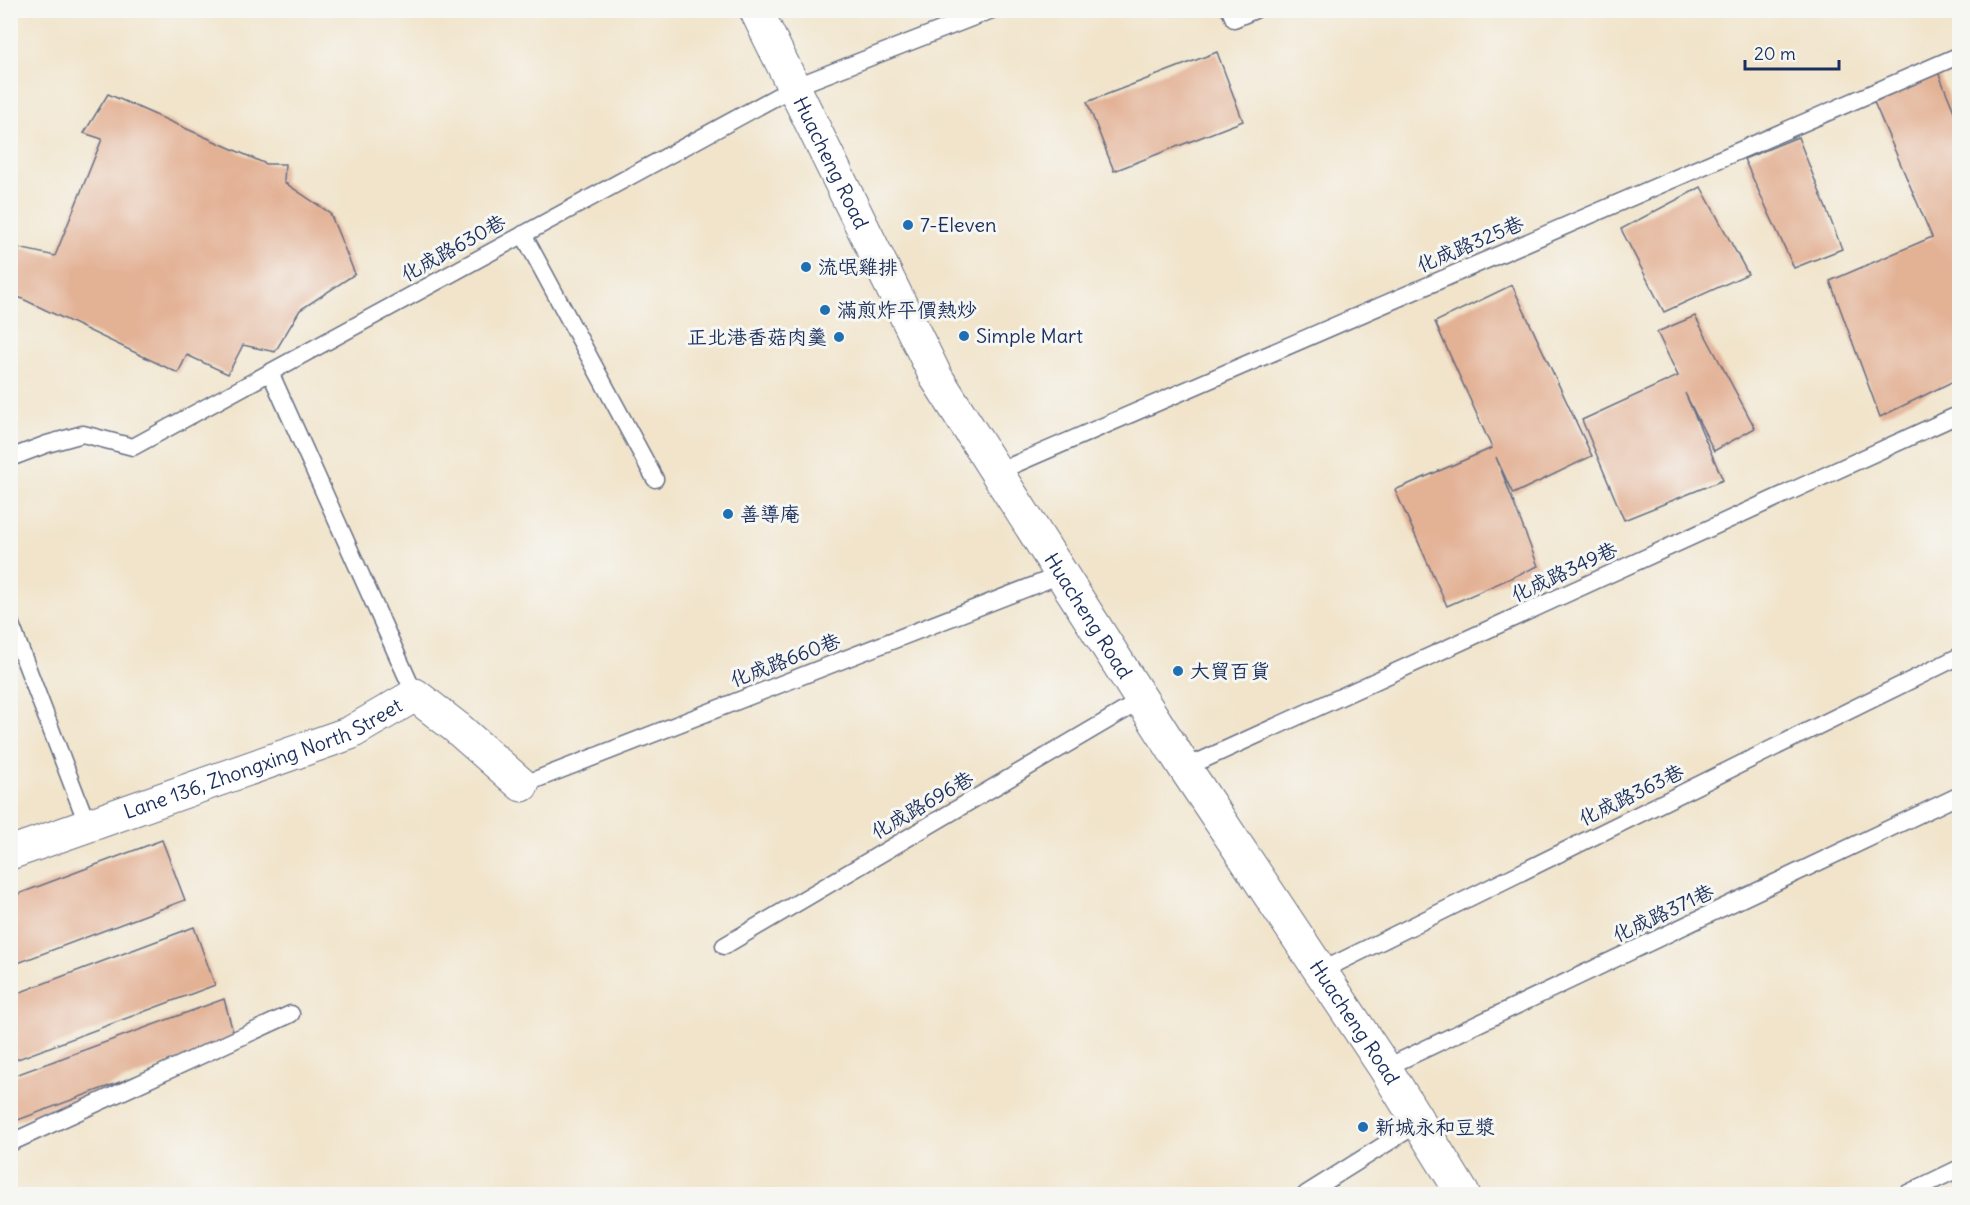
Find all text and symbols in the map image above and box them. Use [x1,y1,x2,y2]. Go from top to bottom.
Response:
scale bar [1745,33,1840,71]
text: 20 m [1754,42,1796,65]
street label: Huacheng Road [788,92,874,233]
street label: 化成路630巷 [396,208,510,287]
street label: 化成路325巷 [1413,209,1528,277]
place label: 7-Eleven [920,212,997,237]
marker: 7-Eleven [901,218,915,232]
place label: 流氓雞排 [818,254,898,279]
marker: 流氓雞排 [799,260,813,274]
place label: 滿煎炸平價熱炒 [837,297,977,322]
marker: 滿煎炸平價熱炒 [818,303,832,317]
place label: Simple Mart [976,323,1083,348]
place label: 正北港香菇肉羹 [687,324,827,349]
marker: Simple Mart [957,329,971,343]
marker: 正北港香菇肉羹 [832,330,846,344]
place label: 善導庵 [740,501,800,526]
marker: 善導庵 [721,507,735,521]
street label: 化成路349巷 [1507,536,1622,607]
street label: Huacheng Road [1039,548,1138,683]
street label: 化成路660巷 [726,627,844,692]
place label: 大貿百貨 [1190,658,1270,683]
marker: 大貿百貨 [1171,664,1185,678]
street label: Lane 136, Zhongxing North Street [120,692,407,824]
street label: 化成路363巷 [1574,758,1689,831]
street label: 化成路696巷 [866,765,978,844]
street label: 化成路371巷 [1608,878,1718,947]
street label: Huacheng Road [1305,955,1405,1089]
place label: 新城永和豆漿 [1375,1114,1495,1139]
marker: 新城永和豆漿 [1356,1120,1370,1134]

